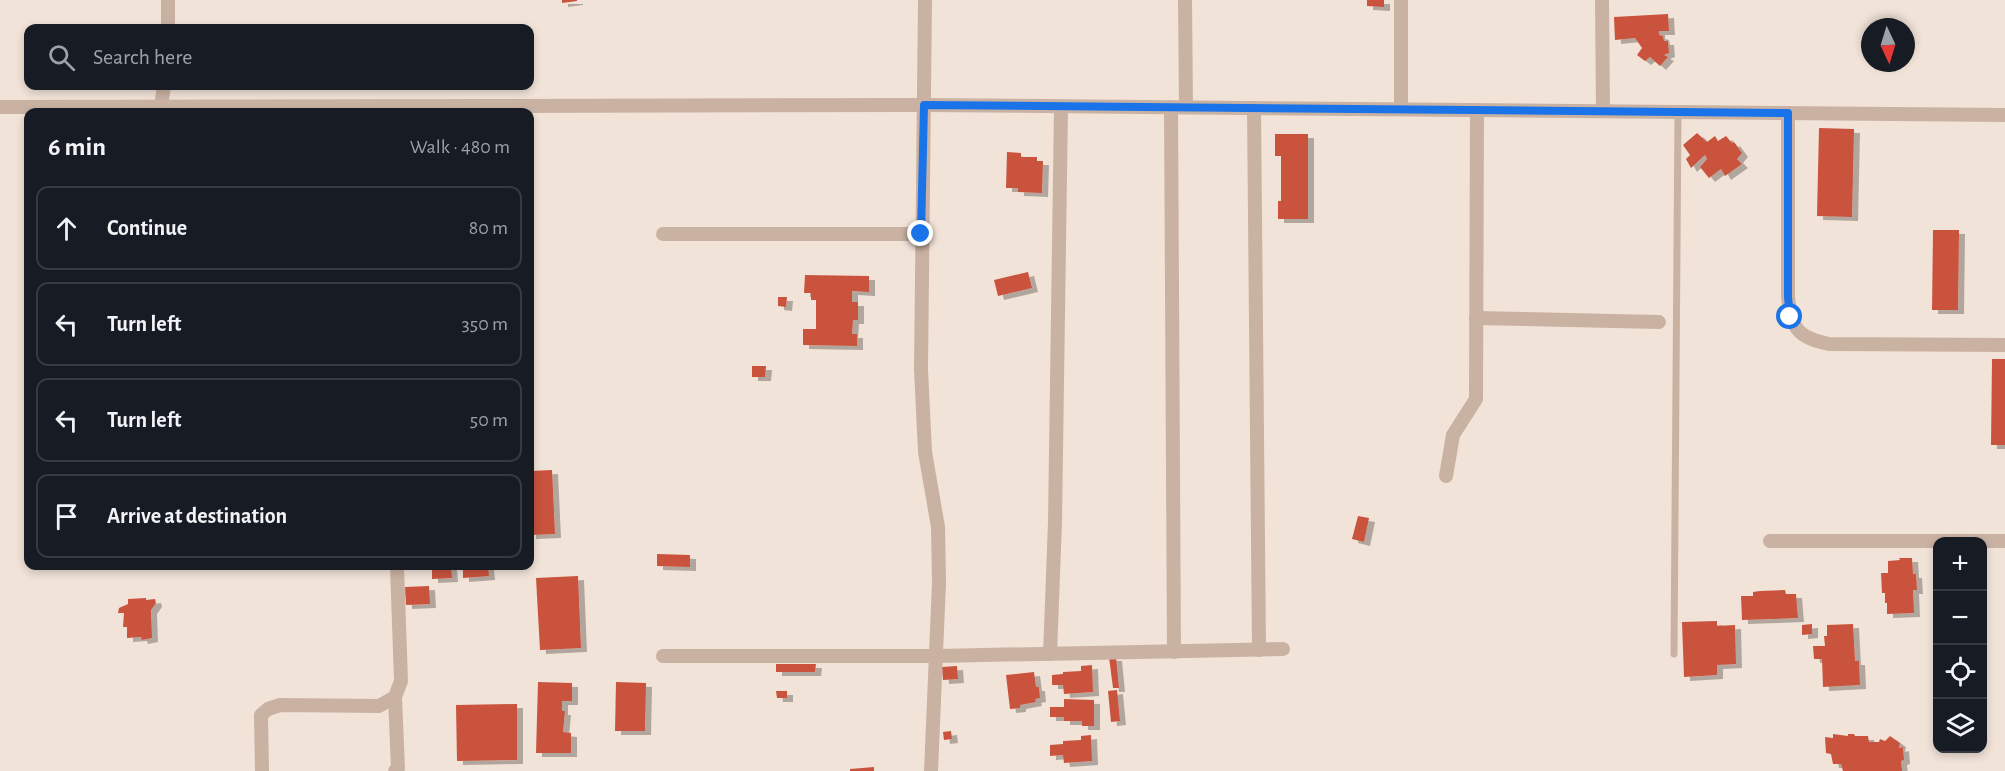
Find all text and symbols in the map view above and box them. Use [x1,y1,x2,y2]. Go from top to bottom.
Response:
north arrow [1861,18,1915,72]
search box [24,24,534,90]
icon: search [45,41,78,74]
text: Search here [93,46,192,68]
text: 6 min [48,134,106,160]
text: Walk · 480 m [410,137,510,157]
icon: ahead [50,212,83,245]
text: Continue [107,217,187,239]
text: 80 m [469,218,508,238]
route end [907,220,933,246]
route start [1776,303,1802,329]
icon: left [50,308,83,341]
text: Turn left [107,313,181,335]
text: 350 m [462,314,508,334]
icon: left [50,404,83,437]
text: Turn left [107,409,181,431]
text: 50 m [470,410,508,430]
icon: arrive [50,500,83,533]
text: Arrive at destination [107,505,287,527]
map controls [1933,537,1987,753]
button: + [1933,537,1987,591]
button: − [1933,591,1987,645]
button: locate [1933,645,1987,699]
button: layers [1933,699,1987,753]

